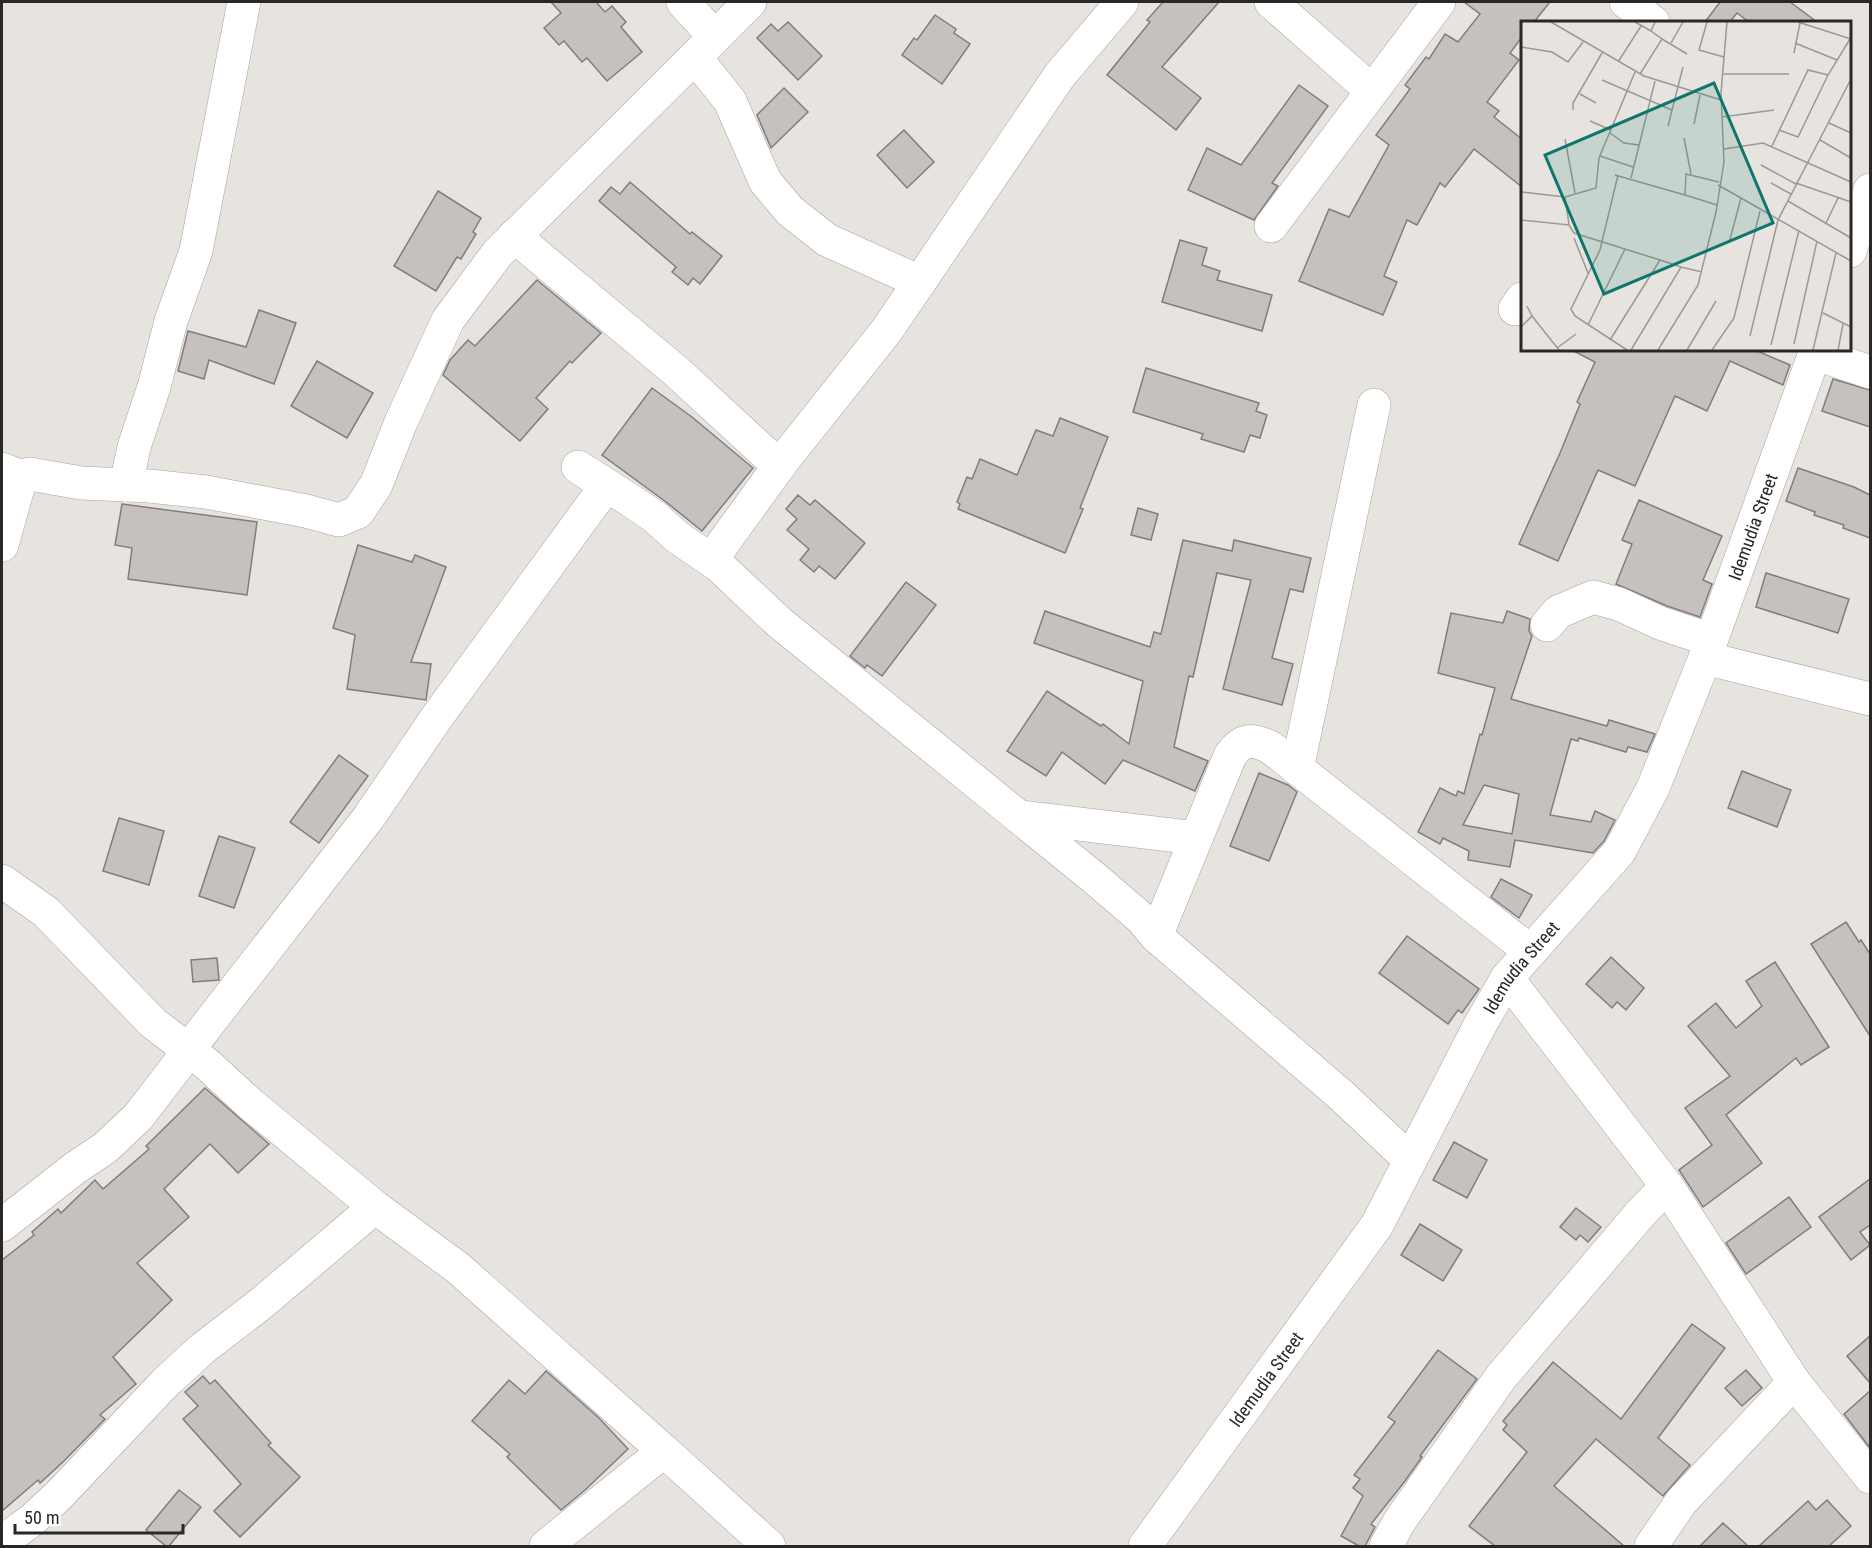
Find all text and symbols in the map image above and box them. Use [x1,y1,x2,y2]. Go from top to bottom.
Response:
inset map [1521,21,1851,351]
street label: Idemudia Street [1723,470,1781,583]
street label: Idemudia Street [1478,917,1563,1017]
street label: Idemudia Street [1224,1327,1307,1431]
scale bar [15,1497,183,1535]
text: 50 m [24,1507,59,1528]

